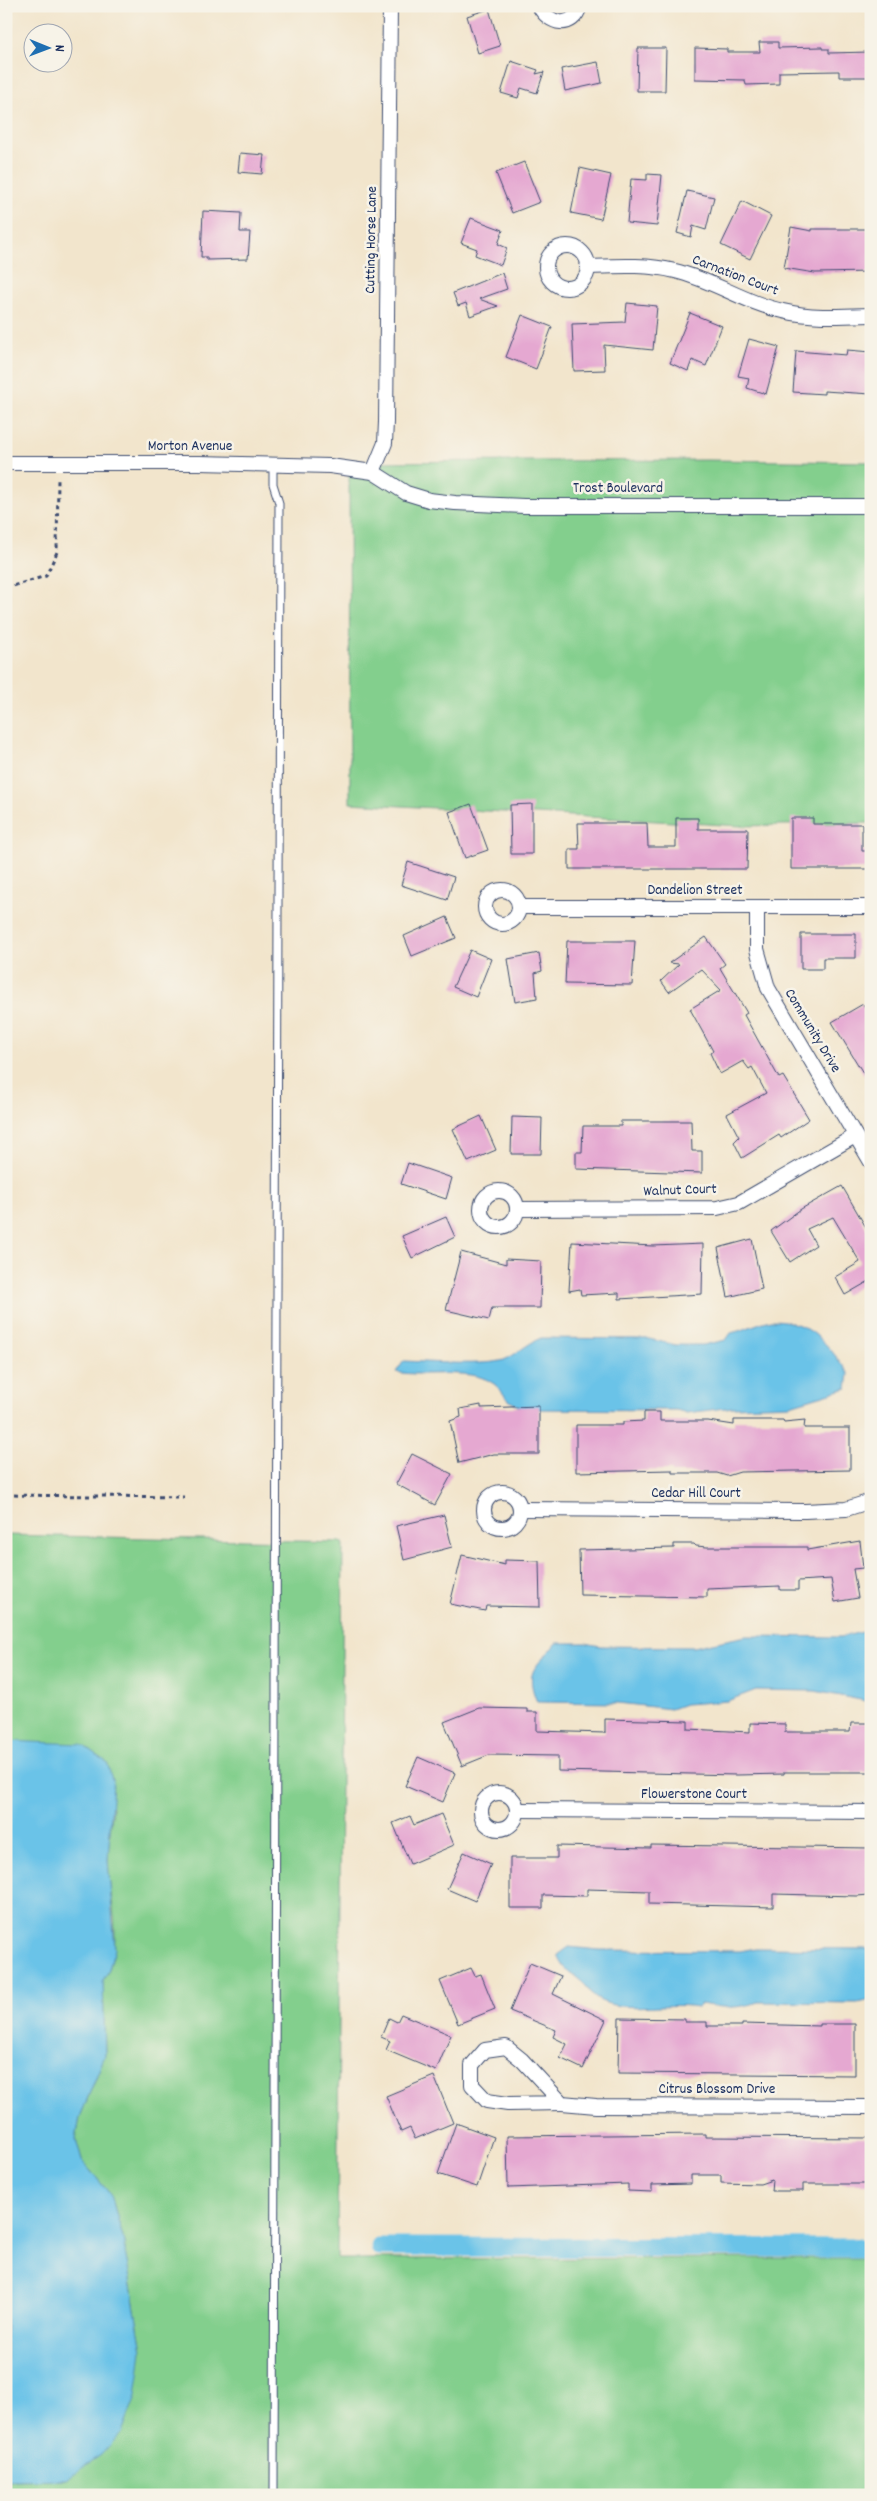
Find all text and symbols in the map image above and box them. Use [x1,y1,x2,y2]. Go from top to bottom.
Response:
north arrow [22,22,72,72]
text: N [49,45,69,52]
street label: Cutting Horse Lane [360,186,384,294]
street label: Carnation Court [689,249,782,303]
street label: Morton Avenue [148,436,233,458]
street label: Trost Boulevard [573,478,663,500]
street label: Dandelion Street [647,880,743,902]
street label: Community Drive [778,985,846,1078]
street label: Walnut Court [643,1179,717,1203]
street label: Cedar Hill Court [651,1483,741,1505]
street label: Flowerstone Court [641,1784,747,1806]
street label: Citrus Blossom Drive [659,2079,776,2101]

